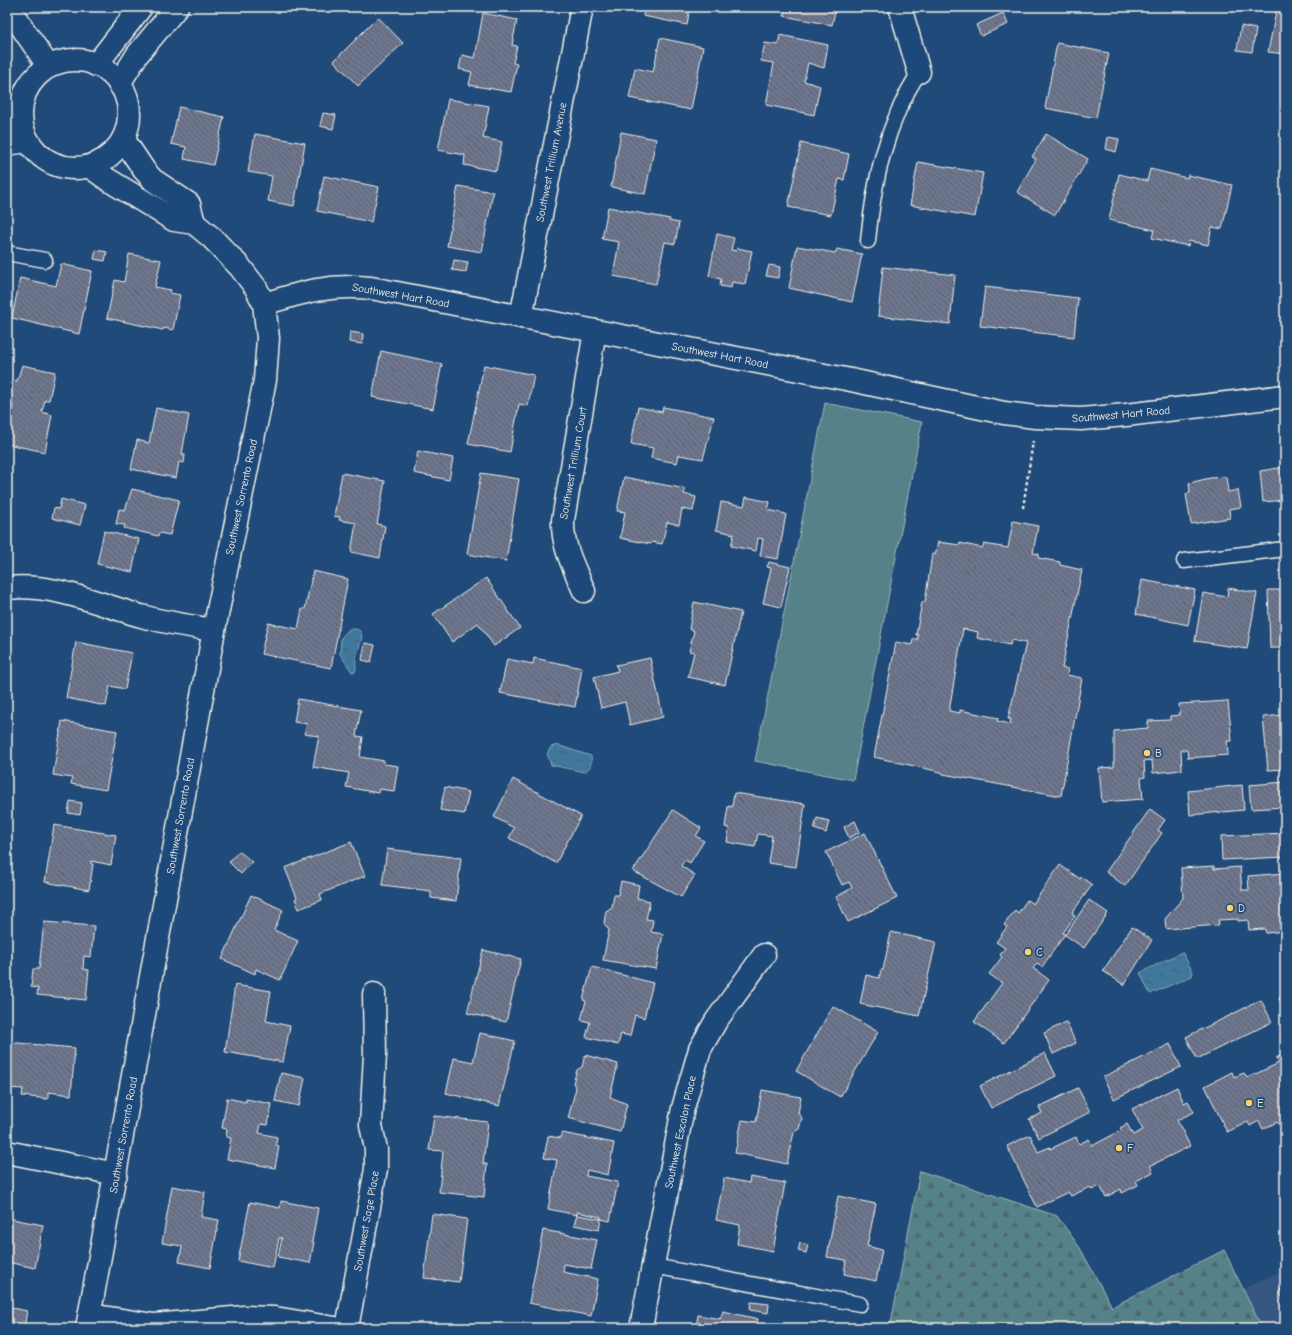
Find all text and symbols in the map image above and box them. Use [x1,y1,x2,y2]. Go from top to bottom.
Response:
street label: Southwest Trillium Avenue [534,101,570,223]
street label: Southwest Hart Road [351,281,451,310]
street label: Southwest Hart Road [670,340,770,371]
street label: Southwest Hart Road [1071,404,1171,425]
street label: Southwest Trillium Court [557,405,590,520]
street label: Southwest Sorrento Road [223,438,260,556]
place label: B [1155,747,1162,760]
marker: B [1142,748,1152,758]
street label: Southwest Sorrento Road [164,757,197,875]
place label: D [1238,902,1245,915]
marker: D [1225,903,1235,913]
place label: C [1036,946,1043,959]
marker: C [1023,947,1033,957]
street label: Southwest Escalon Place [662,1074,699,1190]
street label: Southwest Sorrento Road [107,1076,140,1194]
place label: E [1257,1097,1264,1110]
marker: E [1244,1098,1254,1108]
place label: F [1127,1142,1134,1155]
marker: F [1114,1143,1124,1153]
street label: Southwest Sage Place [351,1169,382,1272]

